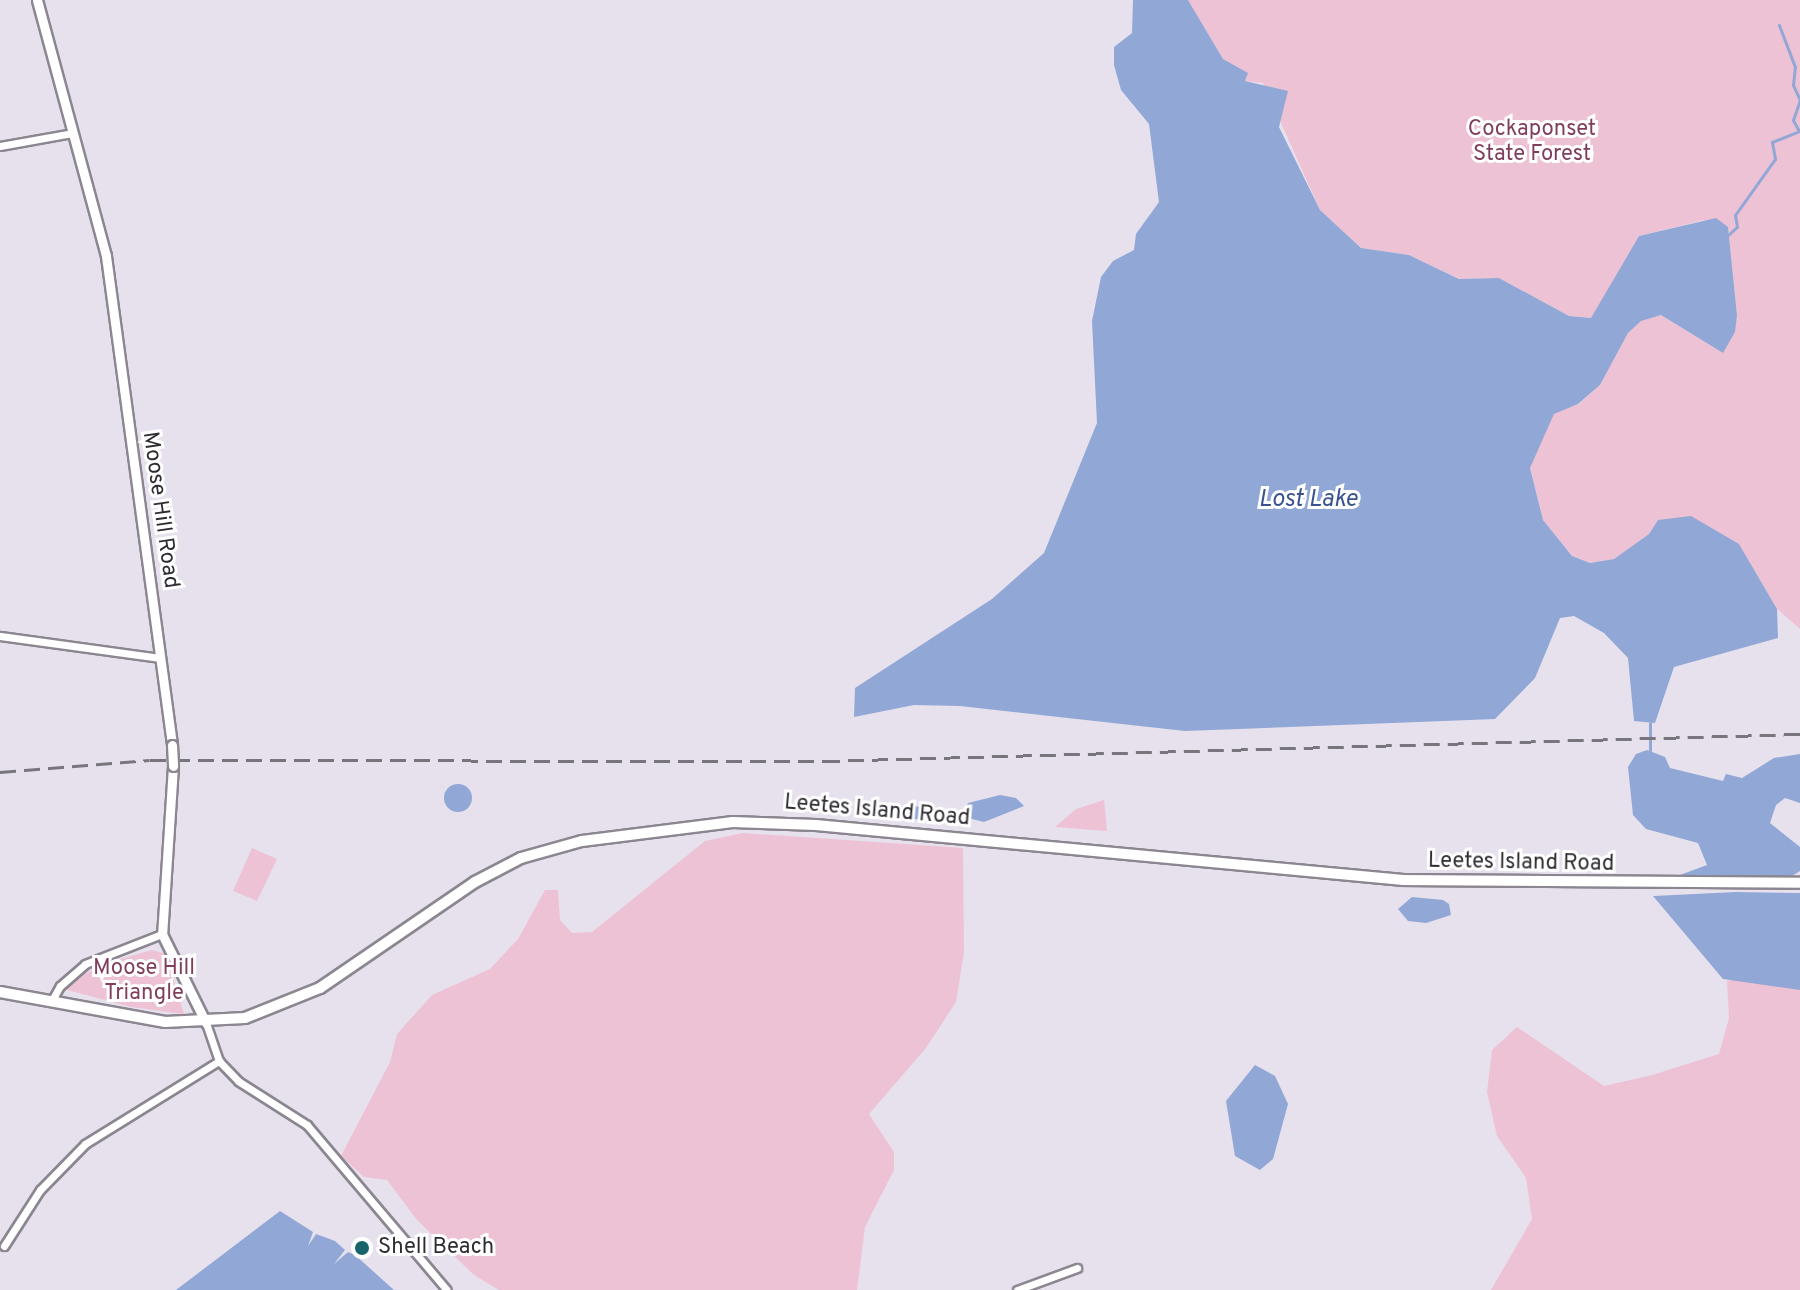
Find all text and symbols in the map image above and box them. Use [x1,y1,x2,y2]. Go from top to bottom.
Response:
park label: Cockaponset State Forest [1468,116,1596,168]
street label: Moose Hill Road [136,430,184,590]
water label: Lost Lake [1259,487,1357,515]
street label: Leetes Island Road [783,790,971,832]
street label: Leetes Island Road [1428,848,1614,878]
park label: Moose Hill Triangle [93,955,195,1006]
place label: Shell Beach [378,1235,494,1261]
marker: Shell Beach [353,1239,371,1257]

